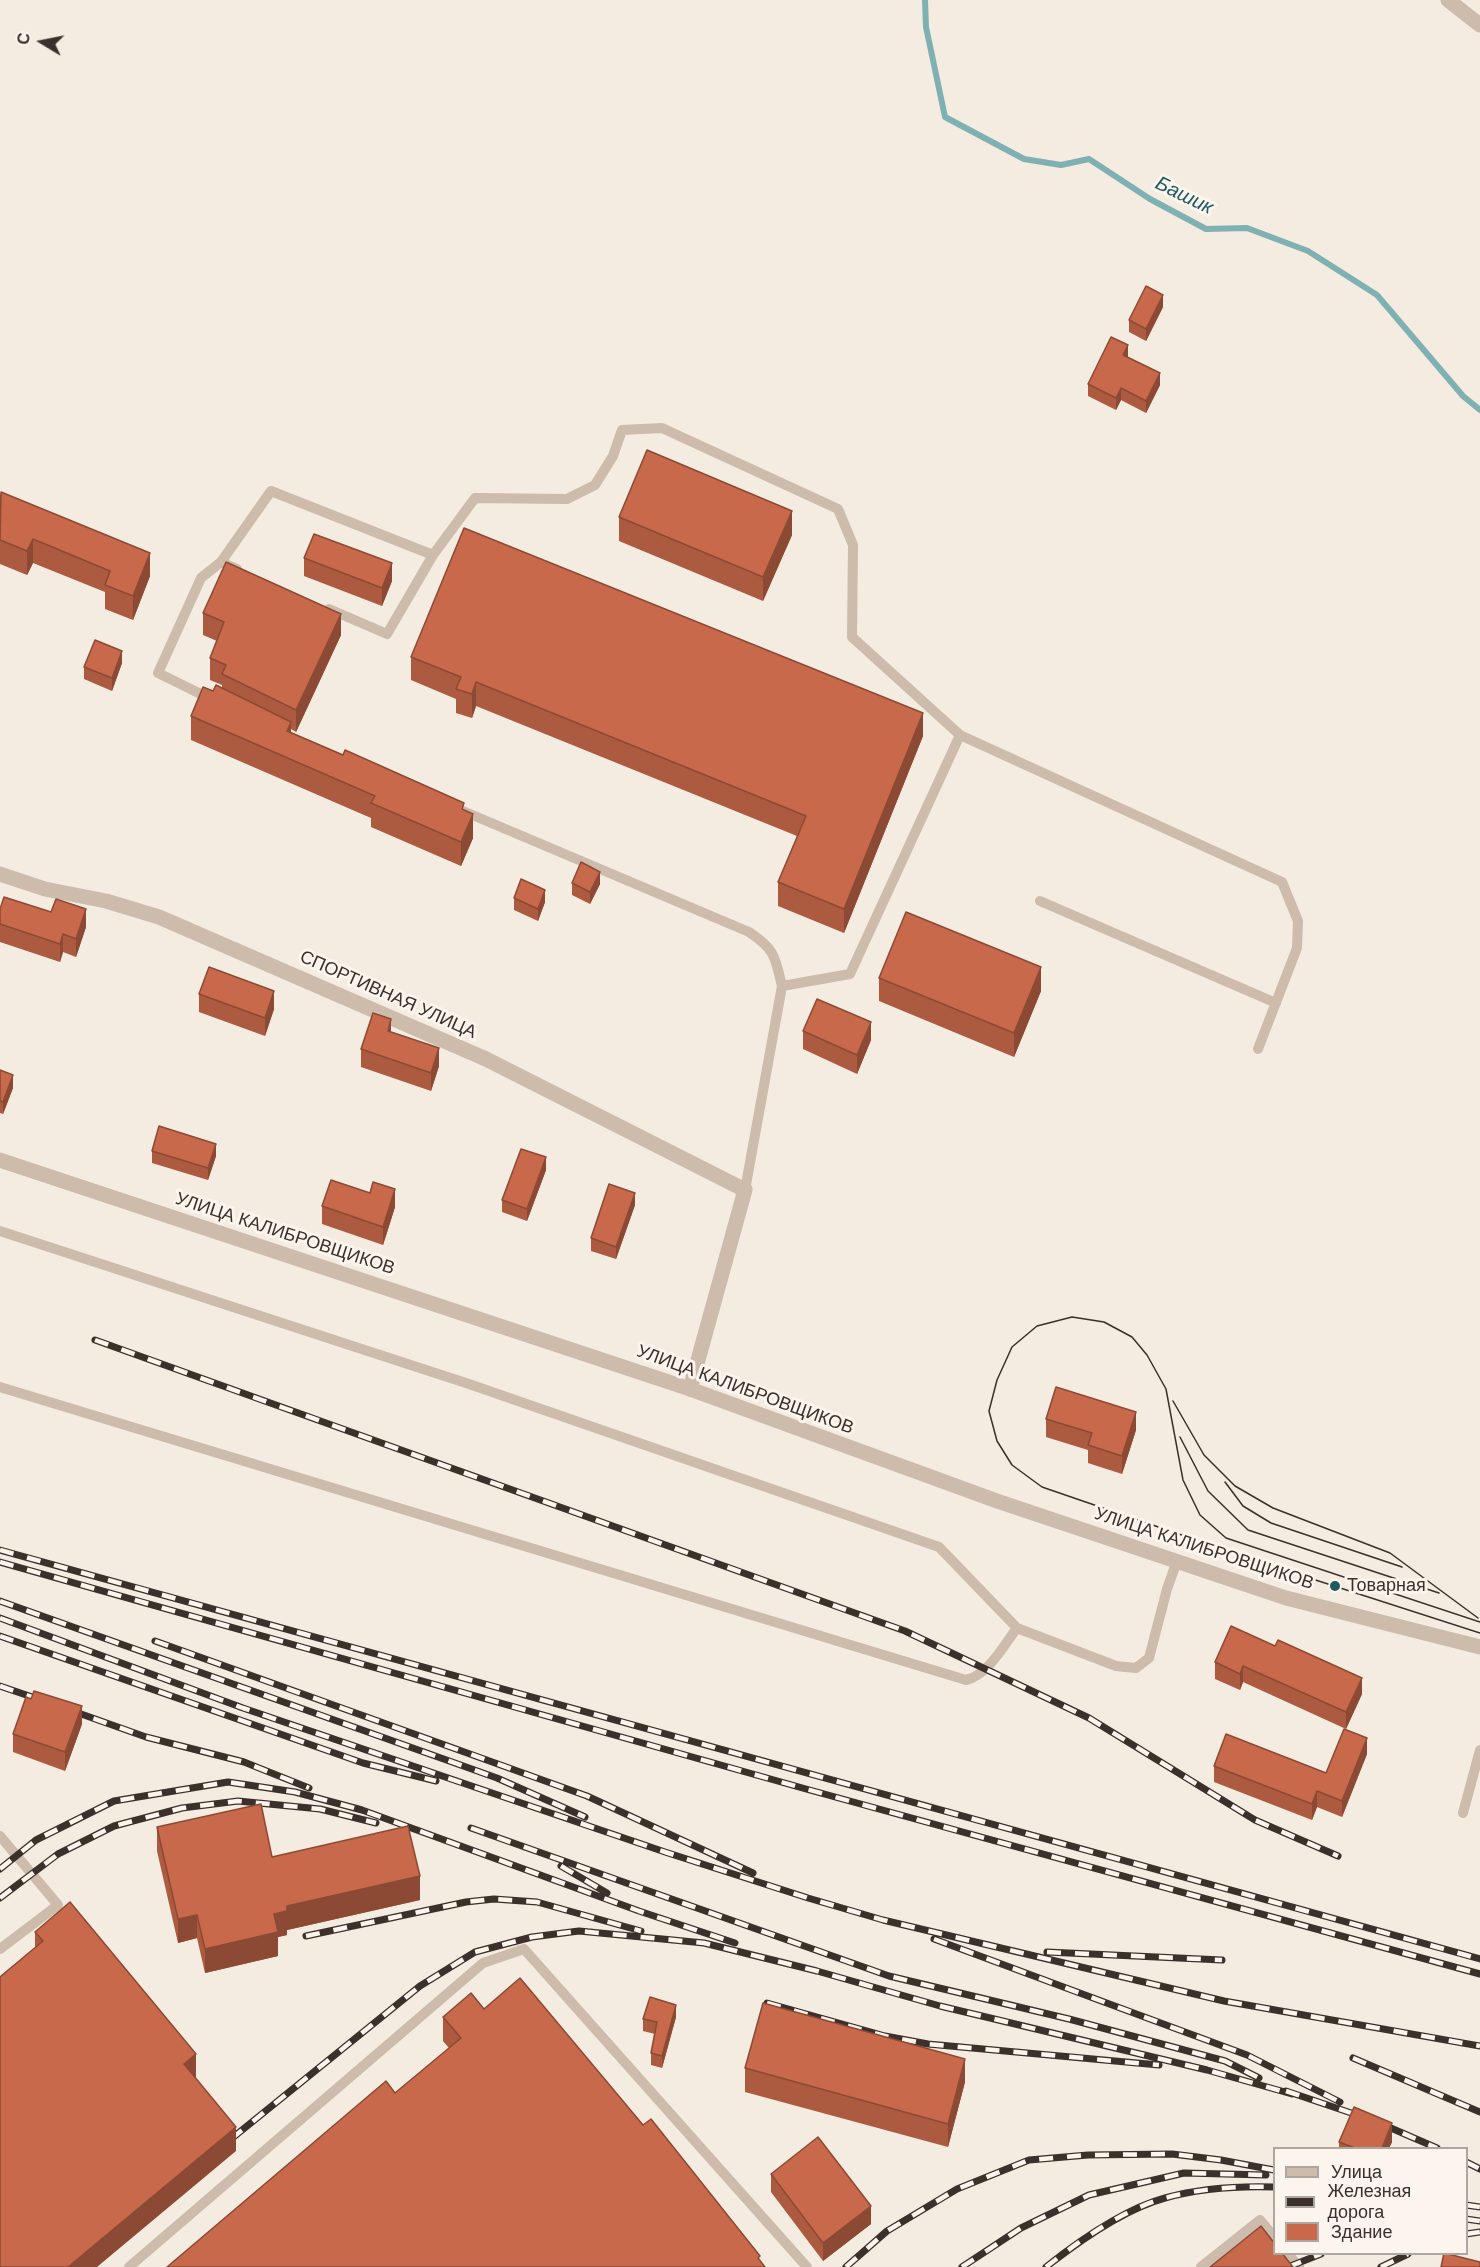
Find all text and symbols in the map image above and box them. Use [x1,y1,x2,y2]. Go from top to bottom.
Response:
north arrow [12,12,72,72]
text: С [14,32,33,46]
water label: Башик [1151,172,1217,220]
street label: СПОРТИВНАЯ УЛИЦА [296,946,480,1044]
street label: УЛИЦА КАЛИБРОВЩИКОВ [173,1188,397,1280]
street label: УЛИЦА КАЛИБРОВЩИКОВ [634,1341,856,1439]
street label: УЛИЦА КАЛИБРОВЩИКОВ [1092,1503,1316,1595]
place label: Товарная [1347,1575,1426,1597]
marker: Товарная [1328,1579,1342,1593]
legend [1273,2147,1468,2255]
text: Улица [1331,2162,1382,2182]
text: Железная дорога [1327,2181,1411,2222]
text: Здание [1331,2222,1392,2242]

